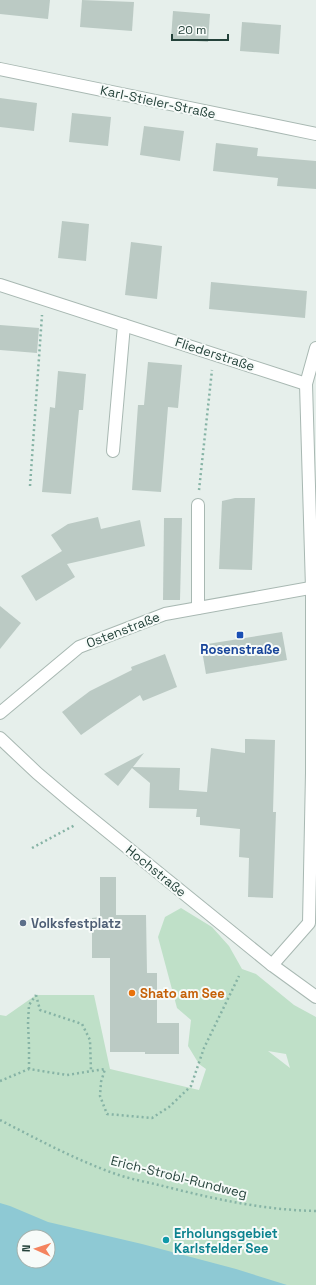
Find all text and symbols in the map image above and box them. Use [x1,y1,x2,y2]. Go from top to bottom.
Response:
scale bar [172,16,228,42]
text: 20 m [178,22,206,38]
street label: Karl-Stieler-Straße [99,81,217,123]
street label: Fliederstraße [173,333,257,375]
street label: Ostenstraße [84,608,162,652]
marker: Rosenstraße [235,630,245,640]
place label: Rosenstraße [200,641,280,658]
street label: Hochstraße [122,841,190,901]
place label: Volksfestplatz [31,915,121,932]
marker: Volksfestplatz [18,918,28,928]
place label: Shato am See [140,985,225,1002]
marker: Shato am See [127,988,137,998]
street label: Erich-Strobl-Rundweg [109,1152,249,1202]
place label: Erholungsgebiet Karlsfelder See [174,1225,278,1257]
north arrow [16,1229,56,1269]
marker: Erholungsgebiet Karlsfelder See [161,1235,171,1245]
text: N [19,1244,33,1253]

